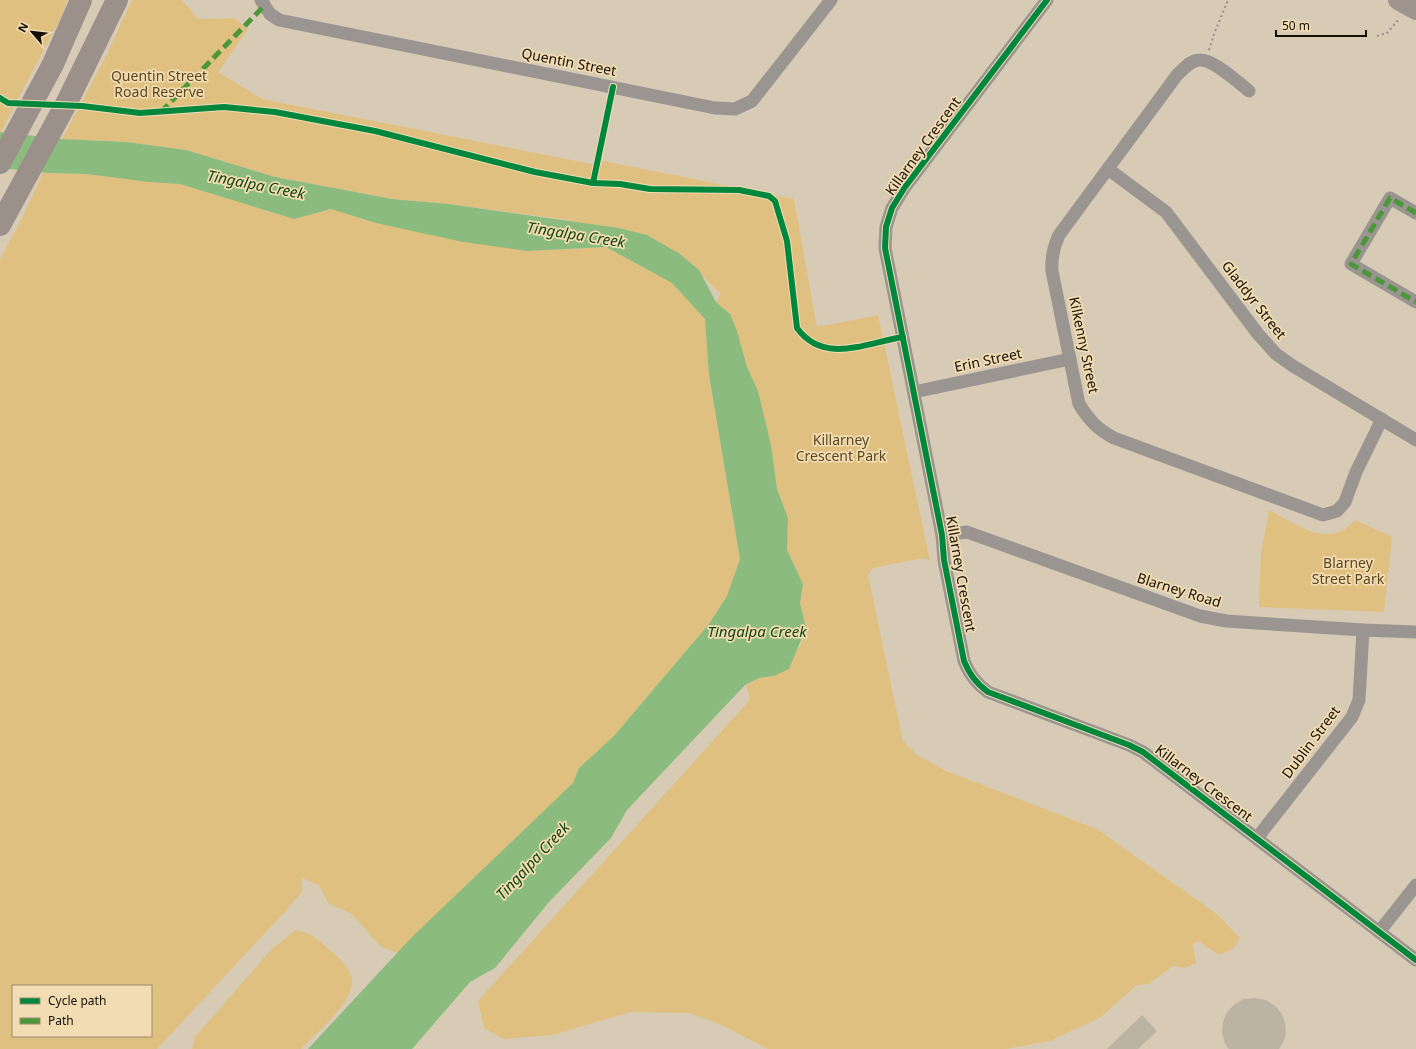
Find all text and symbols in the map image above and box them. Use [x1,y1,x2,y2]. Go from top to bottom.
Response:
north arrow [12,12,52,52]
scale bar [1276,12,1366,38]
text: 50 m [1282,17,1310,34]
text: N [14,20,31,35]
street label: Quentin Street [520,43,618,80]
park label: Quentin Street Road Reserve [111,66,207,101]
street label: Killarney Crescent [880,93,965,199]
water label: Tingalpa Creek [206,165,307,203]
water label: Tingalpa Creek [526,216,627,252]
street label: Gladdyr Street [1218,257,1291,343]
street label: Kilkenny Street [1065,295,1104,395]
street label: Erin Street [952,343,1023,376]
park label: Killarney Crescent Park [796,430,887,465]
street label: Killarney Crescent [942,514,981,633]
park label: Blarney Street Park [1312,553,1385,588]
street label: Blarney Road [1135,568,1224,611]
water label: Tingalpa Creek [707,621,807,641]
street label: Dublin Street [1277,702,1344,782]
street label: Killarney Crescent [1152,740,1257,826]
water label: Tingalpa Creek [491,817,574,903]
legend [12,985,152,1037]
text: Cycle path [48,992,106,1009]
text: Path [48,1012,74,1029]

